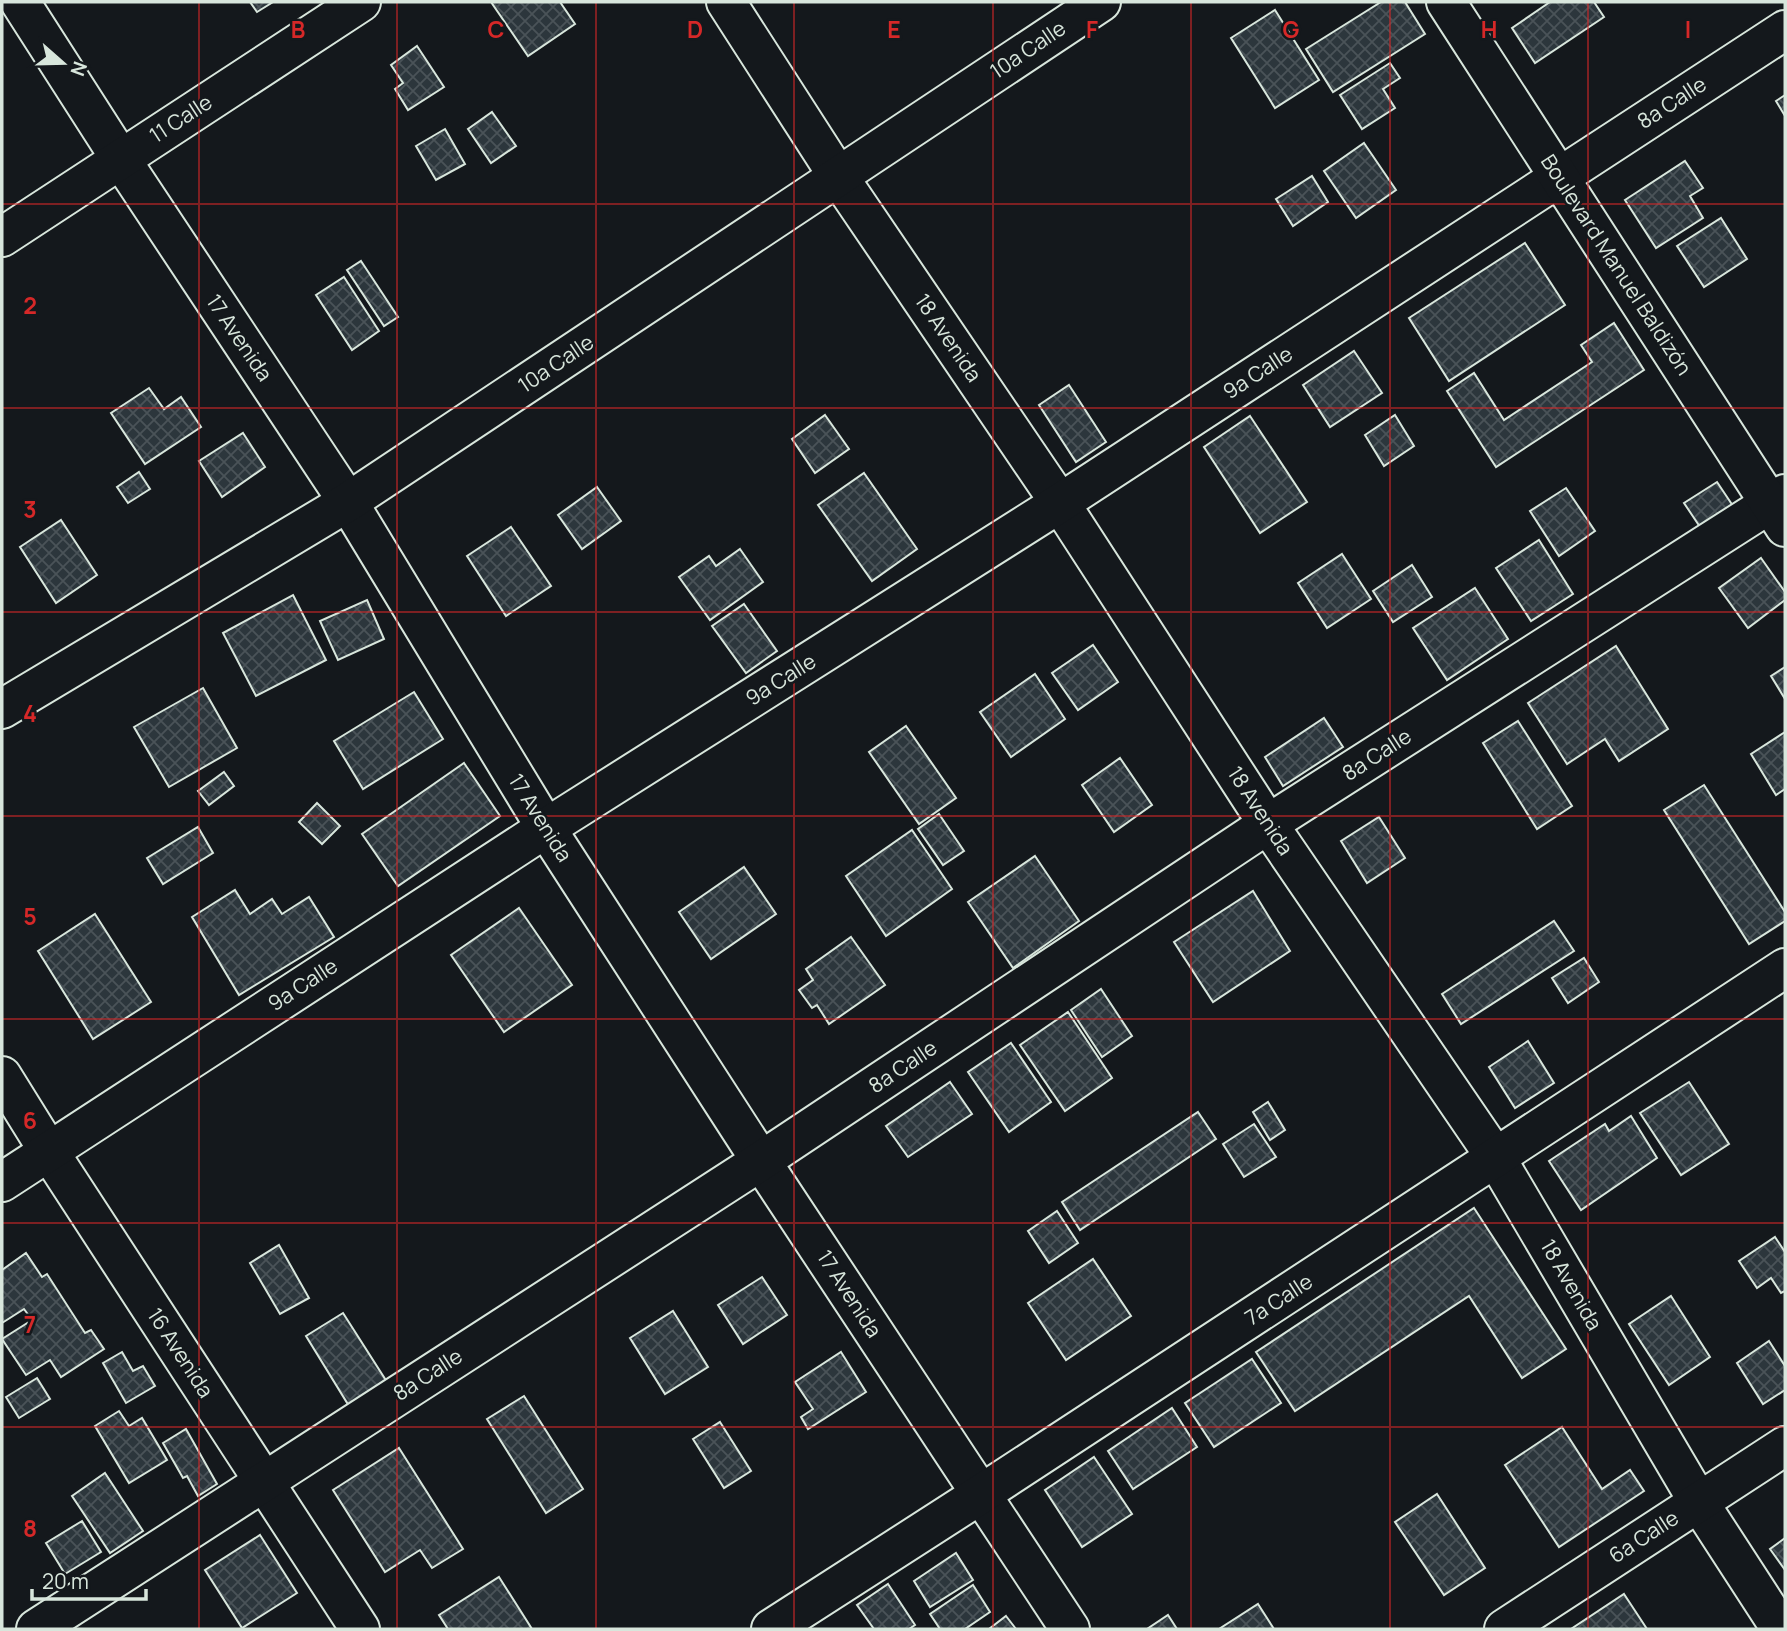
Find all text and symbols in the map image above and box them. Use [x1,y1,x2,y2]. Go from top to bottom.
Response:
text: B [291,13,305,45]
text: C [488,13,505,45]
text: D [687,13,703,45]
text: E [887,13,901,45]
text: F [1086,13,1098,45]
text: G [1283,13,1300,45]
text: H [1481,13,1497,45]
text: I [1685,13,1691,45]
street label: 10a Calle [984,14,1071,85]
north arrow [28,28,98,98]
text: N [64,58,94,80]
street label: 8a Calle [1632,69,1711,135]
street label: 11 Calle [144,88,217,149]
street label: Boulevard Manuel Baldizón [1535,149,1699,380]
street label: 18 Avenida [909,288,989,387]
text: 2 [23,289,37,321]
street label: 17 Avenida [201,289,279,386]
street label: 10a Calle [512,328,599,399]
street label: 9a Calle [1217,339,1298,405]
text: 3 [23,493,37,525]
street label: 9a Calle [740,647,821,712]
text: 4 [23,697,37,729]
street label: 8a Calle [1337,721,1416,787]
street label: 18 Avenida [1222,761,1300,860]
street label: 17 Avenida [503,768,579,867]
text: 5 [23,900,37,932]
street label: 9a Calle [262,951,343,1017]
street label: 8a Calle [863,1033,942,1099]
text: 6 [23,1104,37,1136]
street label: 18 Avenida [1535,1234,1609,1335]
street label: 17 Avenida [811,1244,889,1343]
street label: 7a Calle [1239,1267,1318,1331]
street label: 16 Avenida [141,1302,220,1403]
text: 7 [24,1308,36,1340]
street label: 8a Calle [388,1341,467,1407]
street label: 6a Calle [1603,1503,1684,1569]
text: 8 [23,1512,37,1544]
scale bar [32,1558,145,1602]
text: 20 m [42,1567,89,1595]

